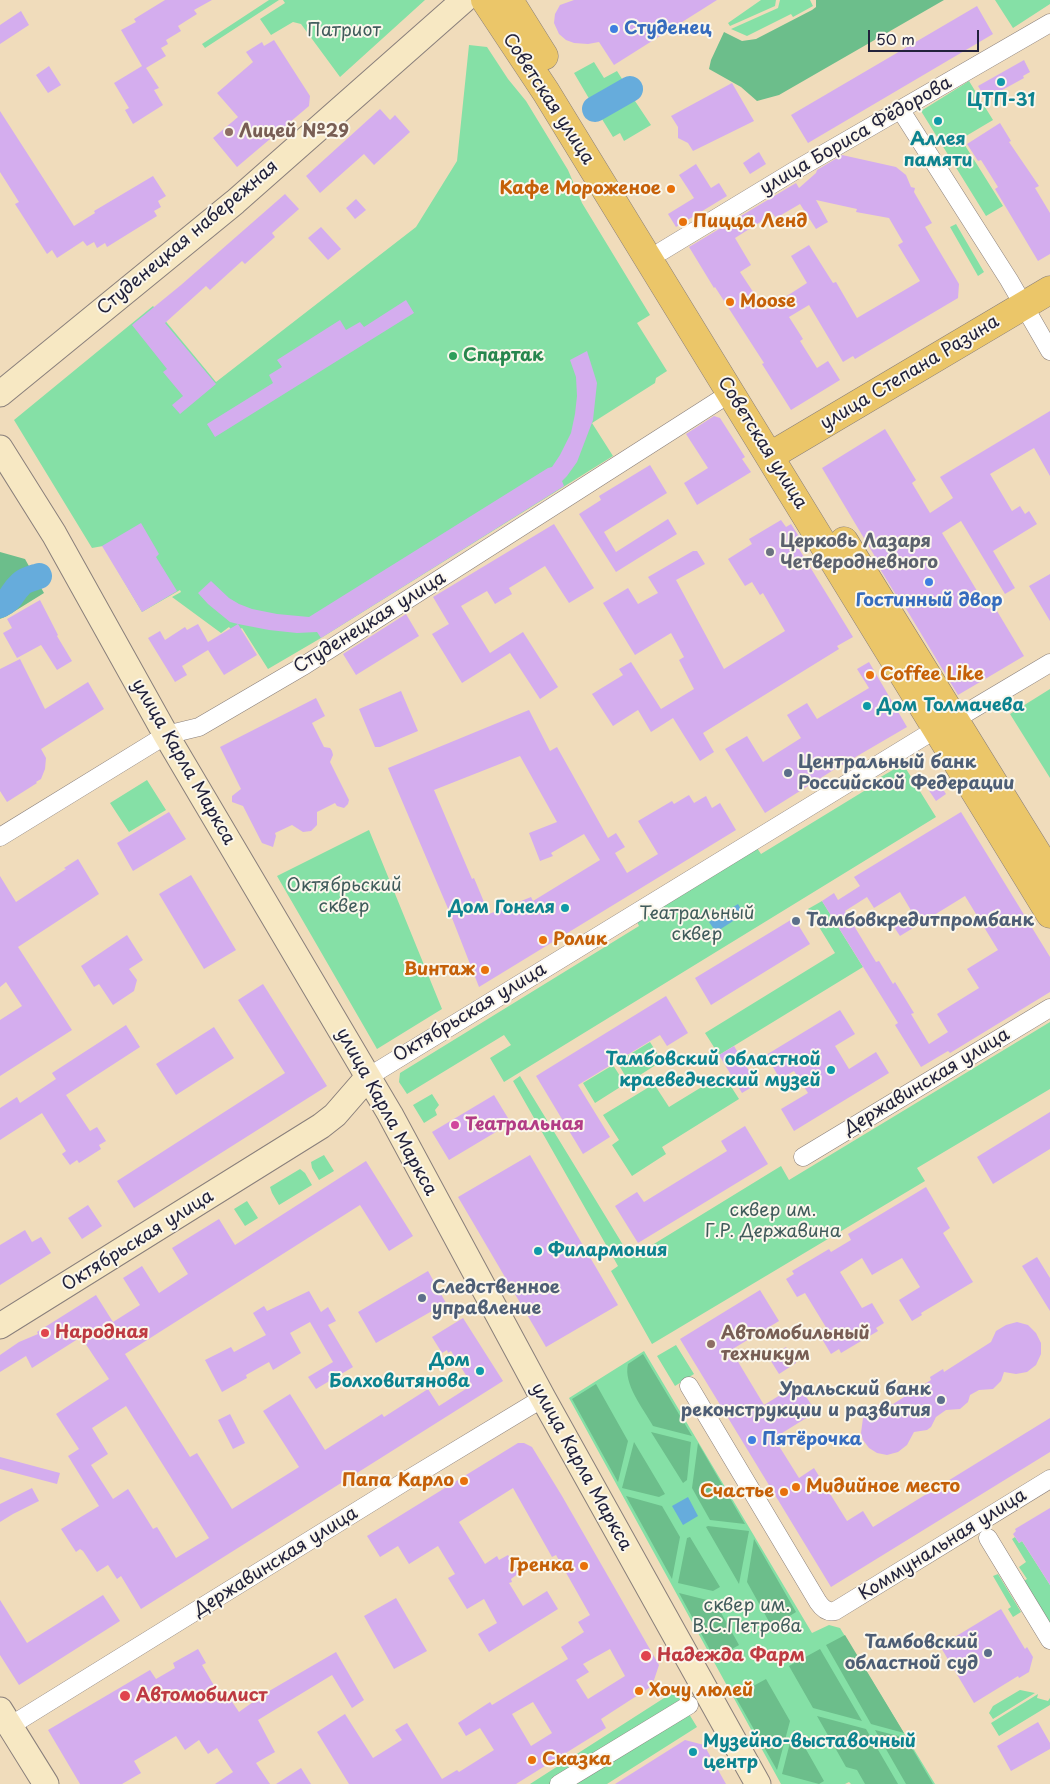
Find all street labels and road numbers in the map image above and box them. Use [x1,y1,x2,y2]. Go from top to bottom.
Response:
street label: Советская улица [498,29,598,169]
street label: улица Бориса Фёдорова [756,72,956,200]
street label: Студенецкая набережная [93,156,283,320]
street label: улица Степана Разина [817,311,1003,435]
street label: Советская улица [713,373,811,513]
street label: Студенецкая улица [290,567,450,679]
street label: улица Карла Маркса [127,675,239,849]
street label: Октябрьская улица [390,959,550,1067]
street label: улица Карла Маркса [331,1024,441,1200]
street label: Державинская улица [840,1024,1014,1140]
street label: Октябрьская улица [58,1186,218,1296]
street label: улица Карла Маркса [526,1379,636,1555]
street label: Коммунальная улица [855,1485,1031,1605]
street label: Державинская улица [190,1503,362,1621]

